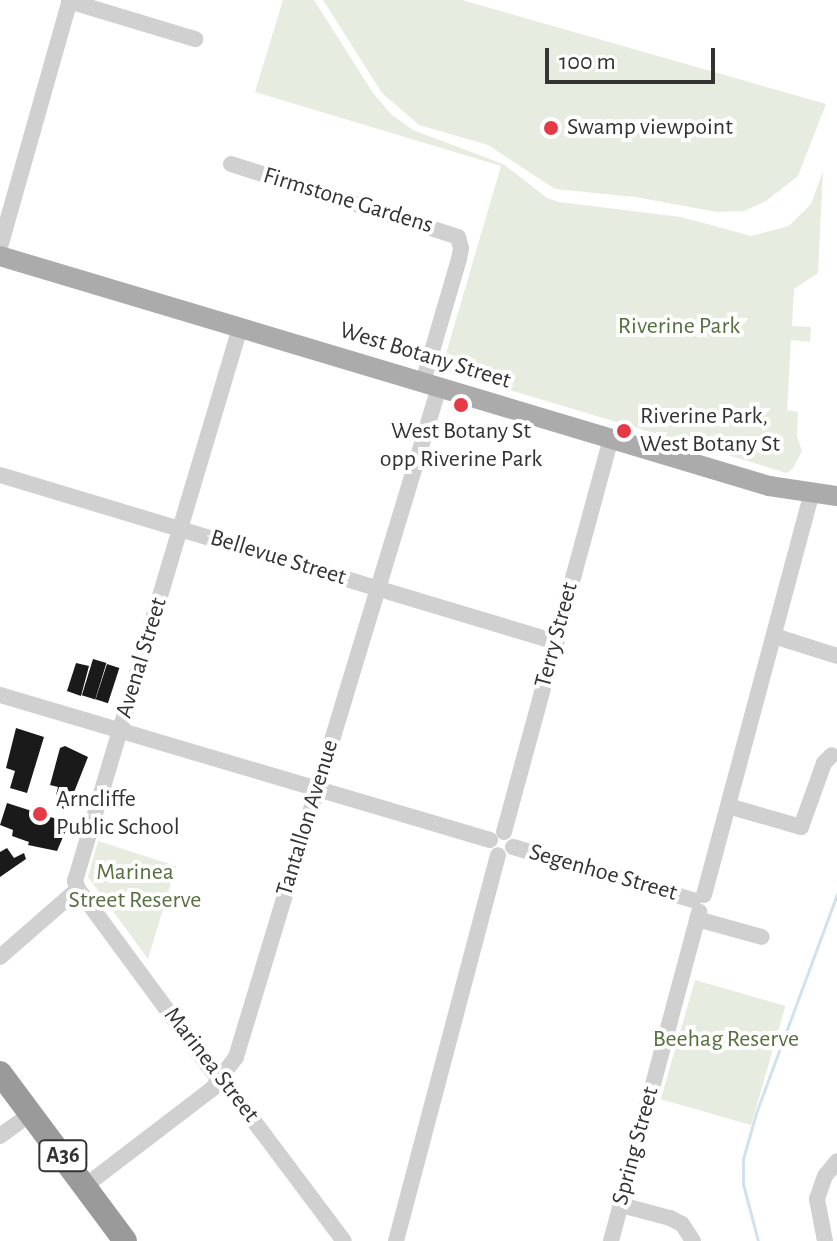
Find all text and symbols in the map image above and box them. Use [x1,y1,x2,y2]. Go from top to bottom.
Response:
scale bar [549,32,719,82]
text: 100 m [559,50,616,74]
place label: Swamp viewpoint [567,114,733,142]
marker: Swamp viewpoint [542,119,560,137]
street label: Firmstone Gardens [260,162,436,240]
park label: Riverine Park [618,313,740,341]
street label: West Botany Street [336,316,514,396]
marker: West Botany St opp Riverine Park [452,396,470,414]
place label: Riverine Park, West Botany St [640,403,780,459]
place label: West Botany St opp Riverine Park [380,418,542,474]
marker: Riverine Park, West Botany St [615,422,633,440]
street label: Bellevue Street [207,524,349,592]
street label: Terry Street [529,579,585,691]
street label: Avenal Street [110,594,174,722]
street label: Tantallon Avenue [271,736,345,900]
place label: Arncliffe Public School [56,786,180,842]
marker: Arncliffe Public School [31,805,49,823]
street label: Segenhoe Street [526,838,680,908]
park label: Marinea Street Reserve [69,859,201,915]
street label: Marinea Street [157,1002,265,1128]
park label: Beehag Reserve [653,1026,799,1054]
street label: Spring Street [606,1084,666,1208]
road number: A36 [37,1138,89,1174]

